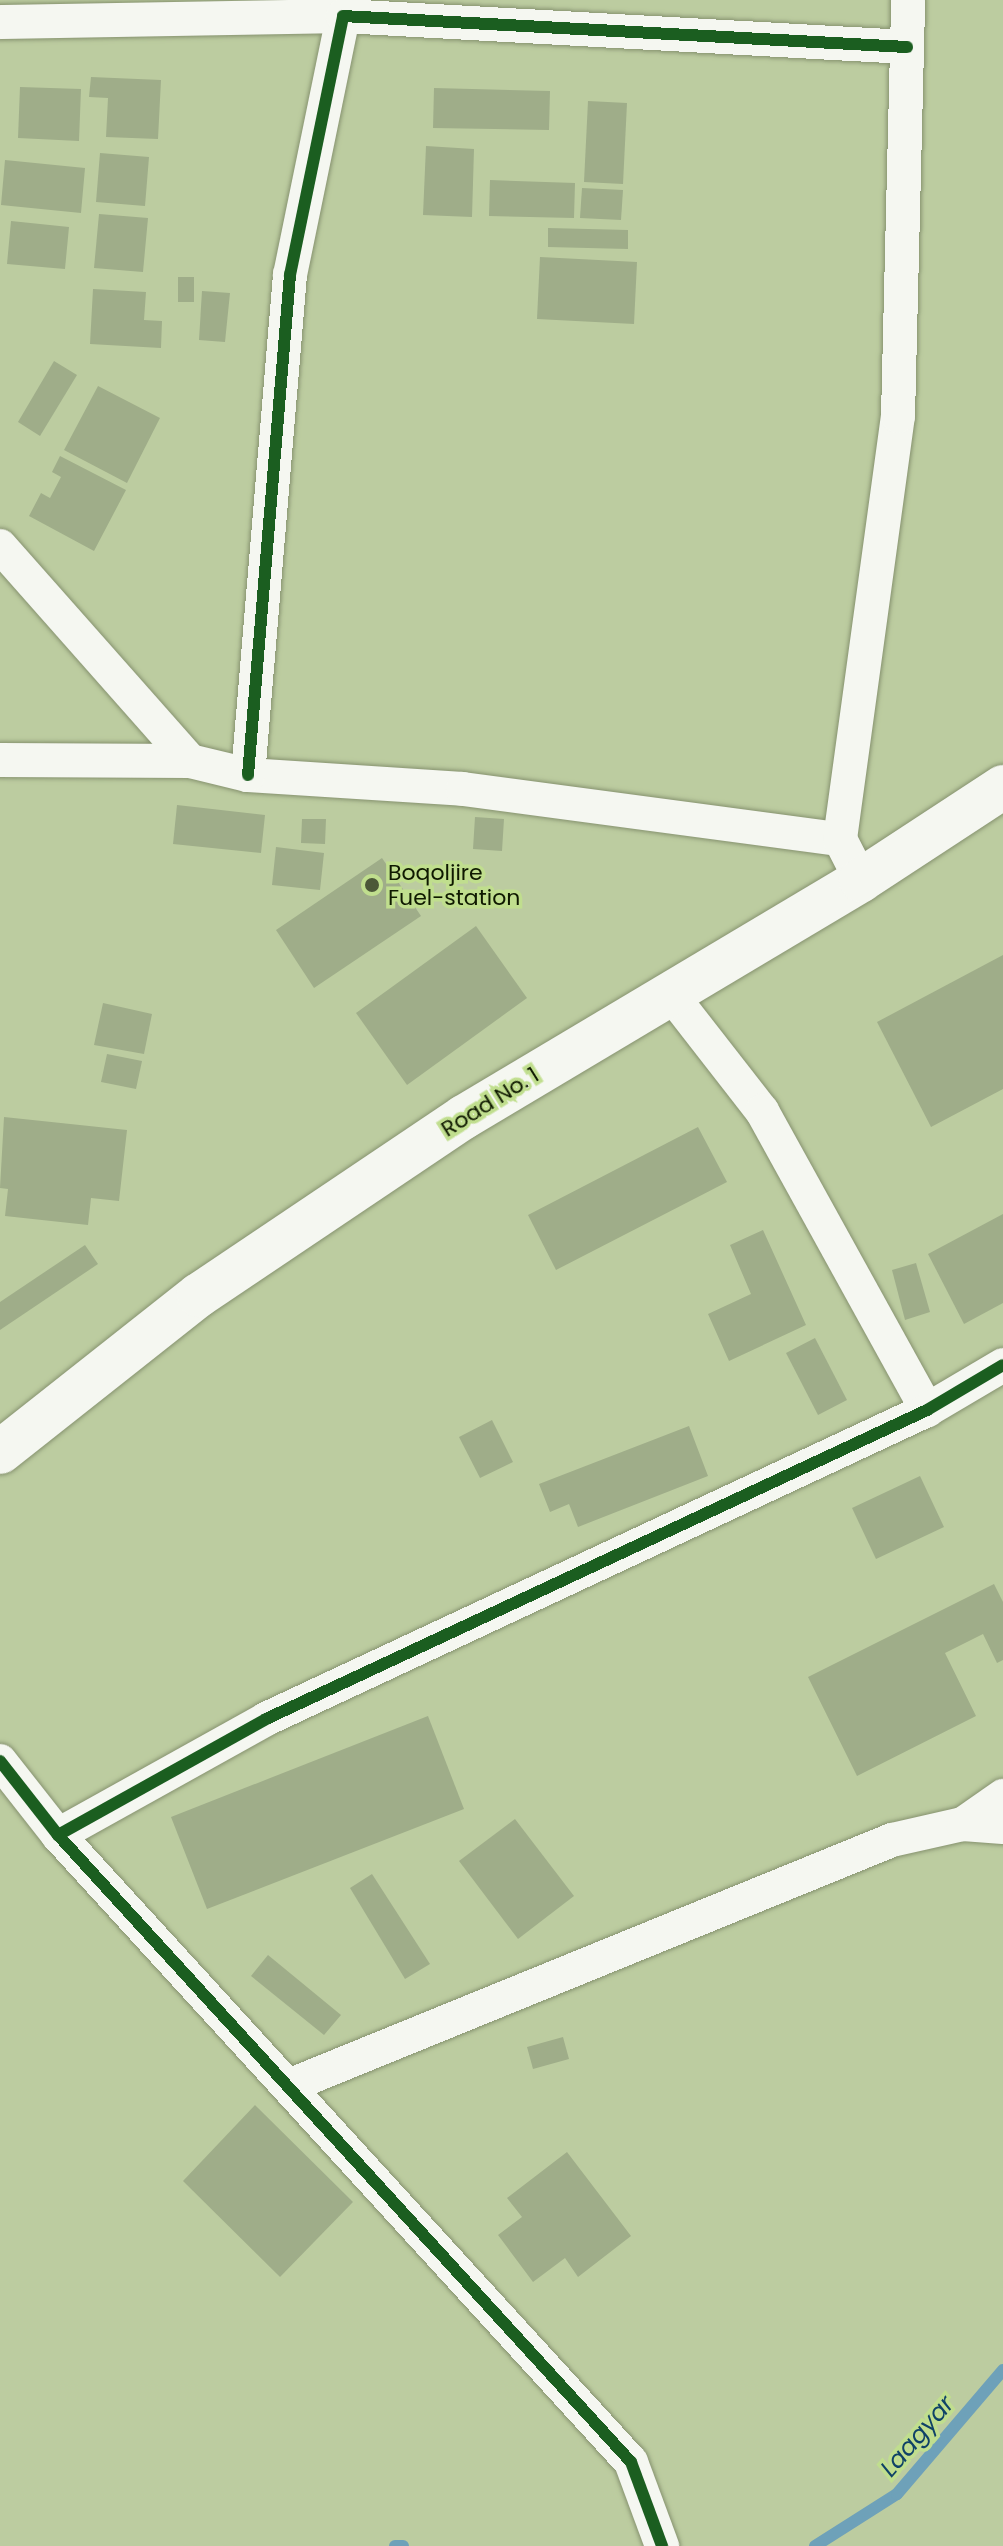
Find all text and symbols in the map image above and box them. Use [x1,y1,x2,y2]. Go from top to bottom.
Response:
place label: Boqoljire Fuel-station [388,859,520,910]
marker: Boqoljire Fuel-station [363,876,381,894]
street label: Road No. 1 [436,1062,544,1142]
water label: Laagyar [874,2390,960,2482]

